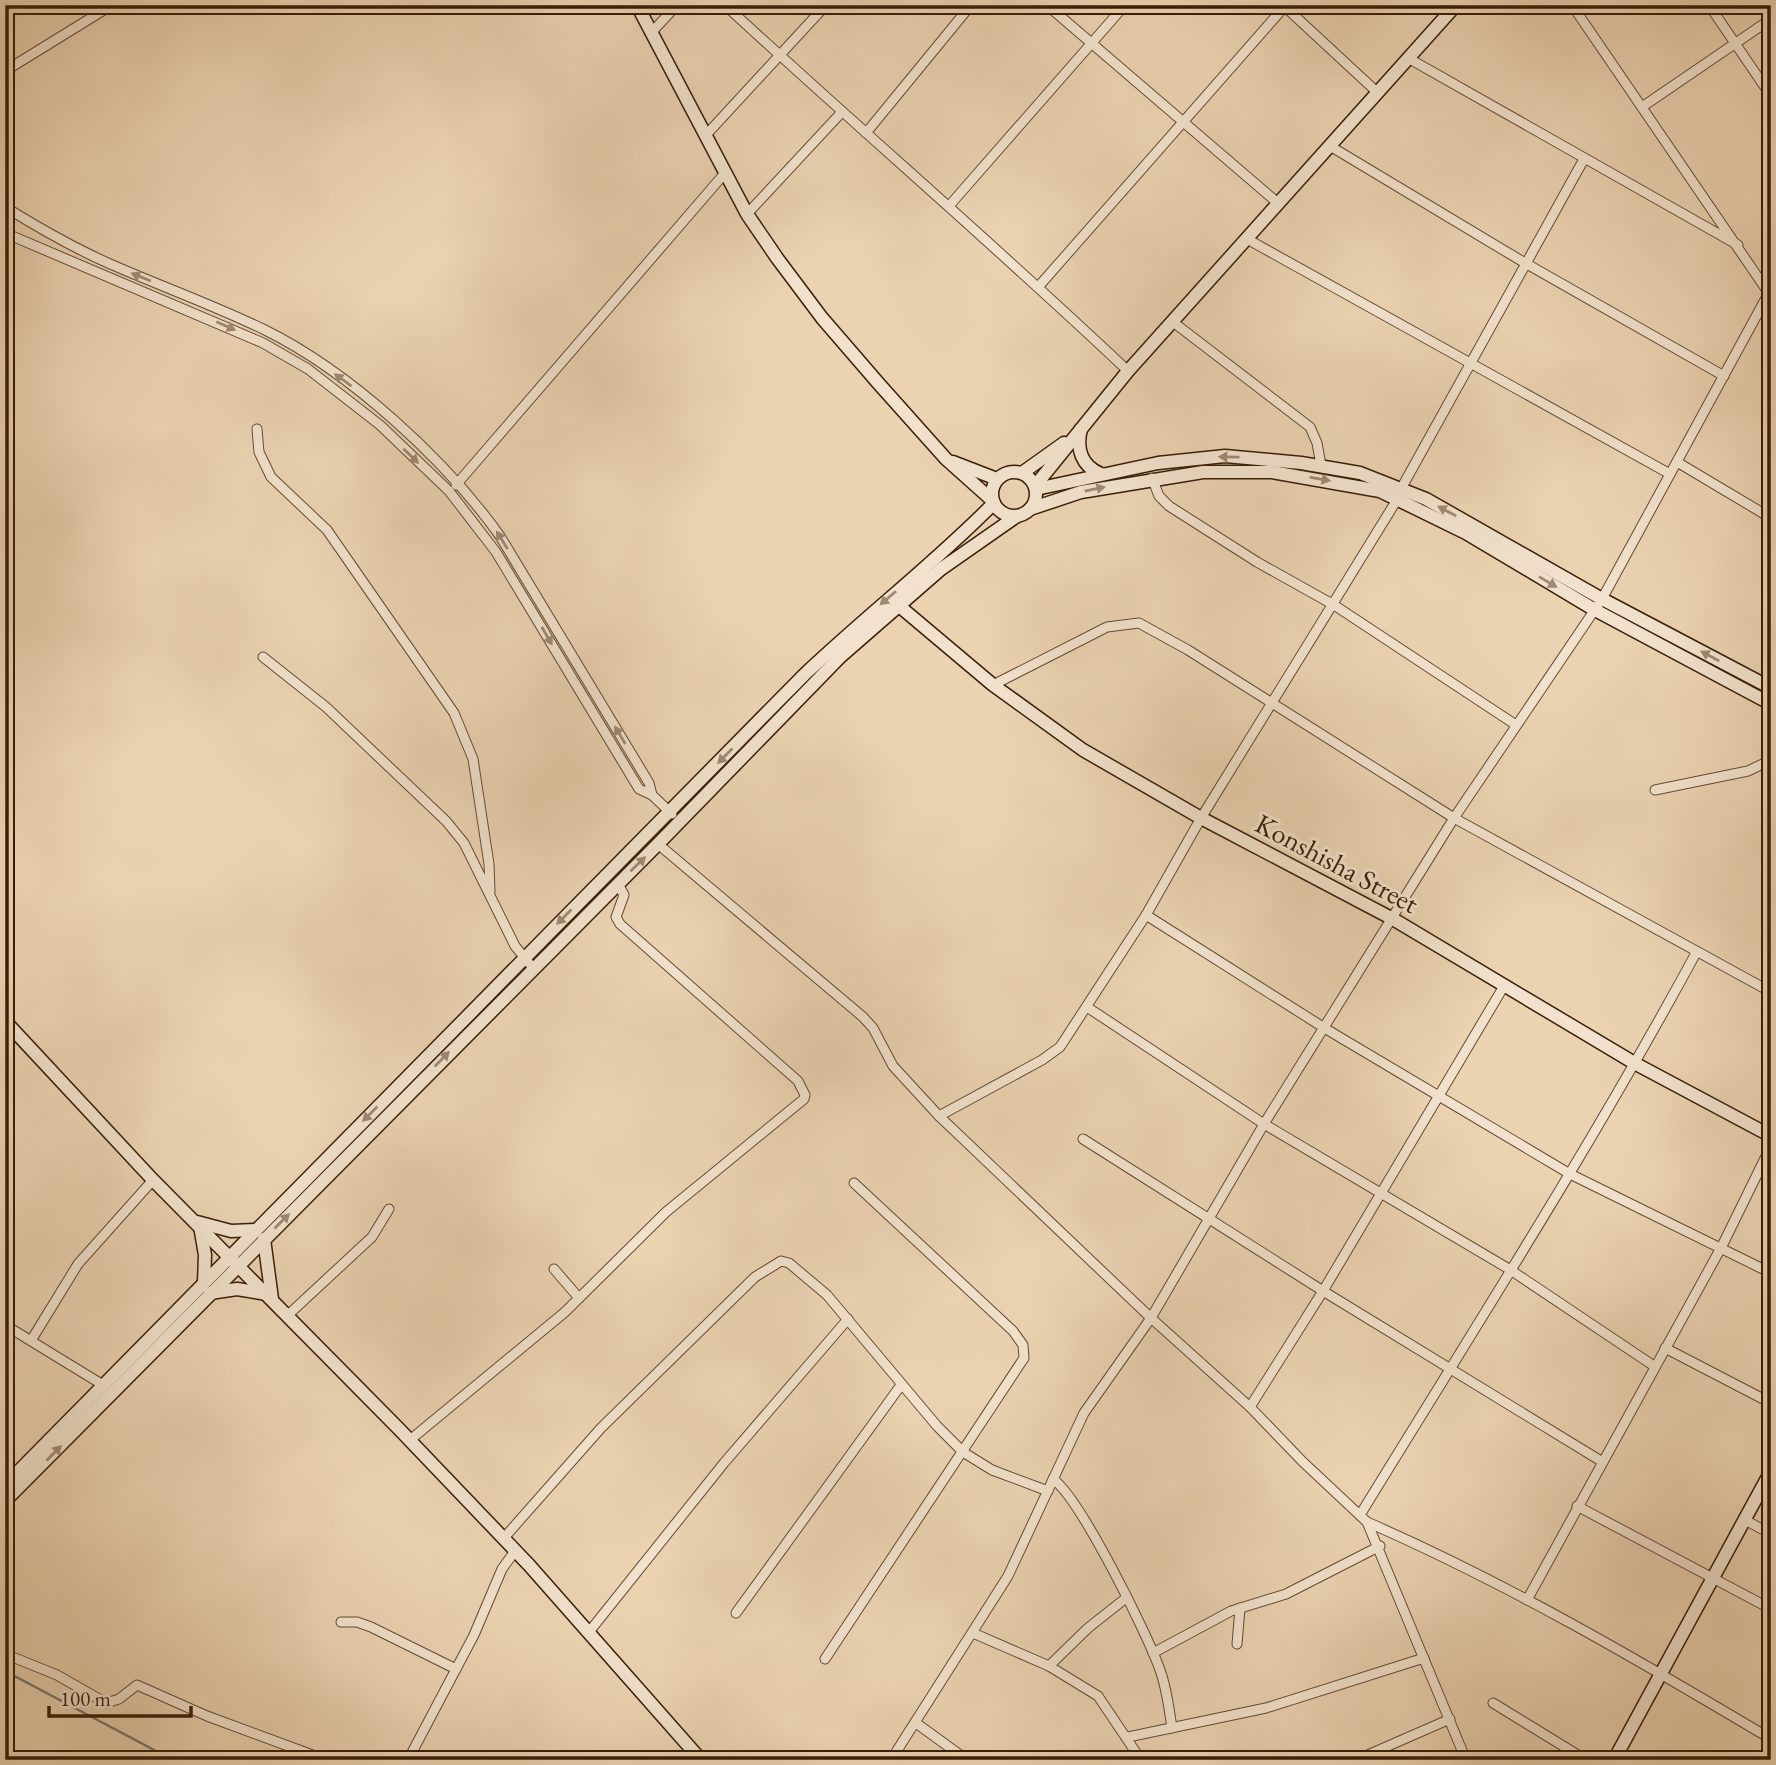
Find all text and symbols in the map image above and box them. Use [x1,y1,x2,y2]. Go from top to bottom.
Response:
one-way arrow [130,271,151,282]
one-way arrow [216,320,236,332]
one-way arrow [334,373,352,387]
one-way arrow [402,448,419,464]
one-way arrow [1218,451,1240,463]
one-way arrow [1309,474,1331,485]
one-way arrow [1084,483,1106,494]
one-way arrow [1437,505,1457,516]
one-way arrow [496,531,509,550]
one-way arrow [1539,575,1558,588]
one-way arrow [880,590,897,605]
one-way arrow [541,627,553,646]
one-way arrow [1700,651,1720,663]
one-way arrow [613,726,626,745]
one-way arrow [716,747,733,764]
street label: Konshisha Street [1249,805,1425,921]
one-way arrow [629,856,646,873]
one-way arrow [557,908,573,925]
one-way arrow [433,1051,450,1068]
one-way arrow [362,1105,379,1121]
one-way arrow [273,1212,290,1229]
one-way arrow [45,1446,62,1462]
scale bar [49,1674,191,1718]
text: 100 m [60,1685,111,1712]

